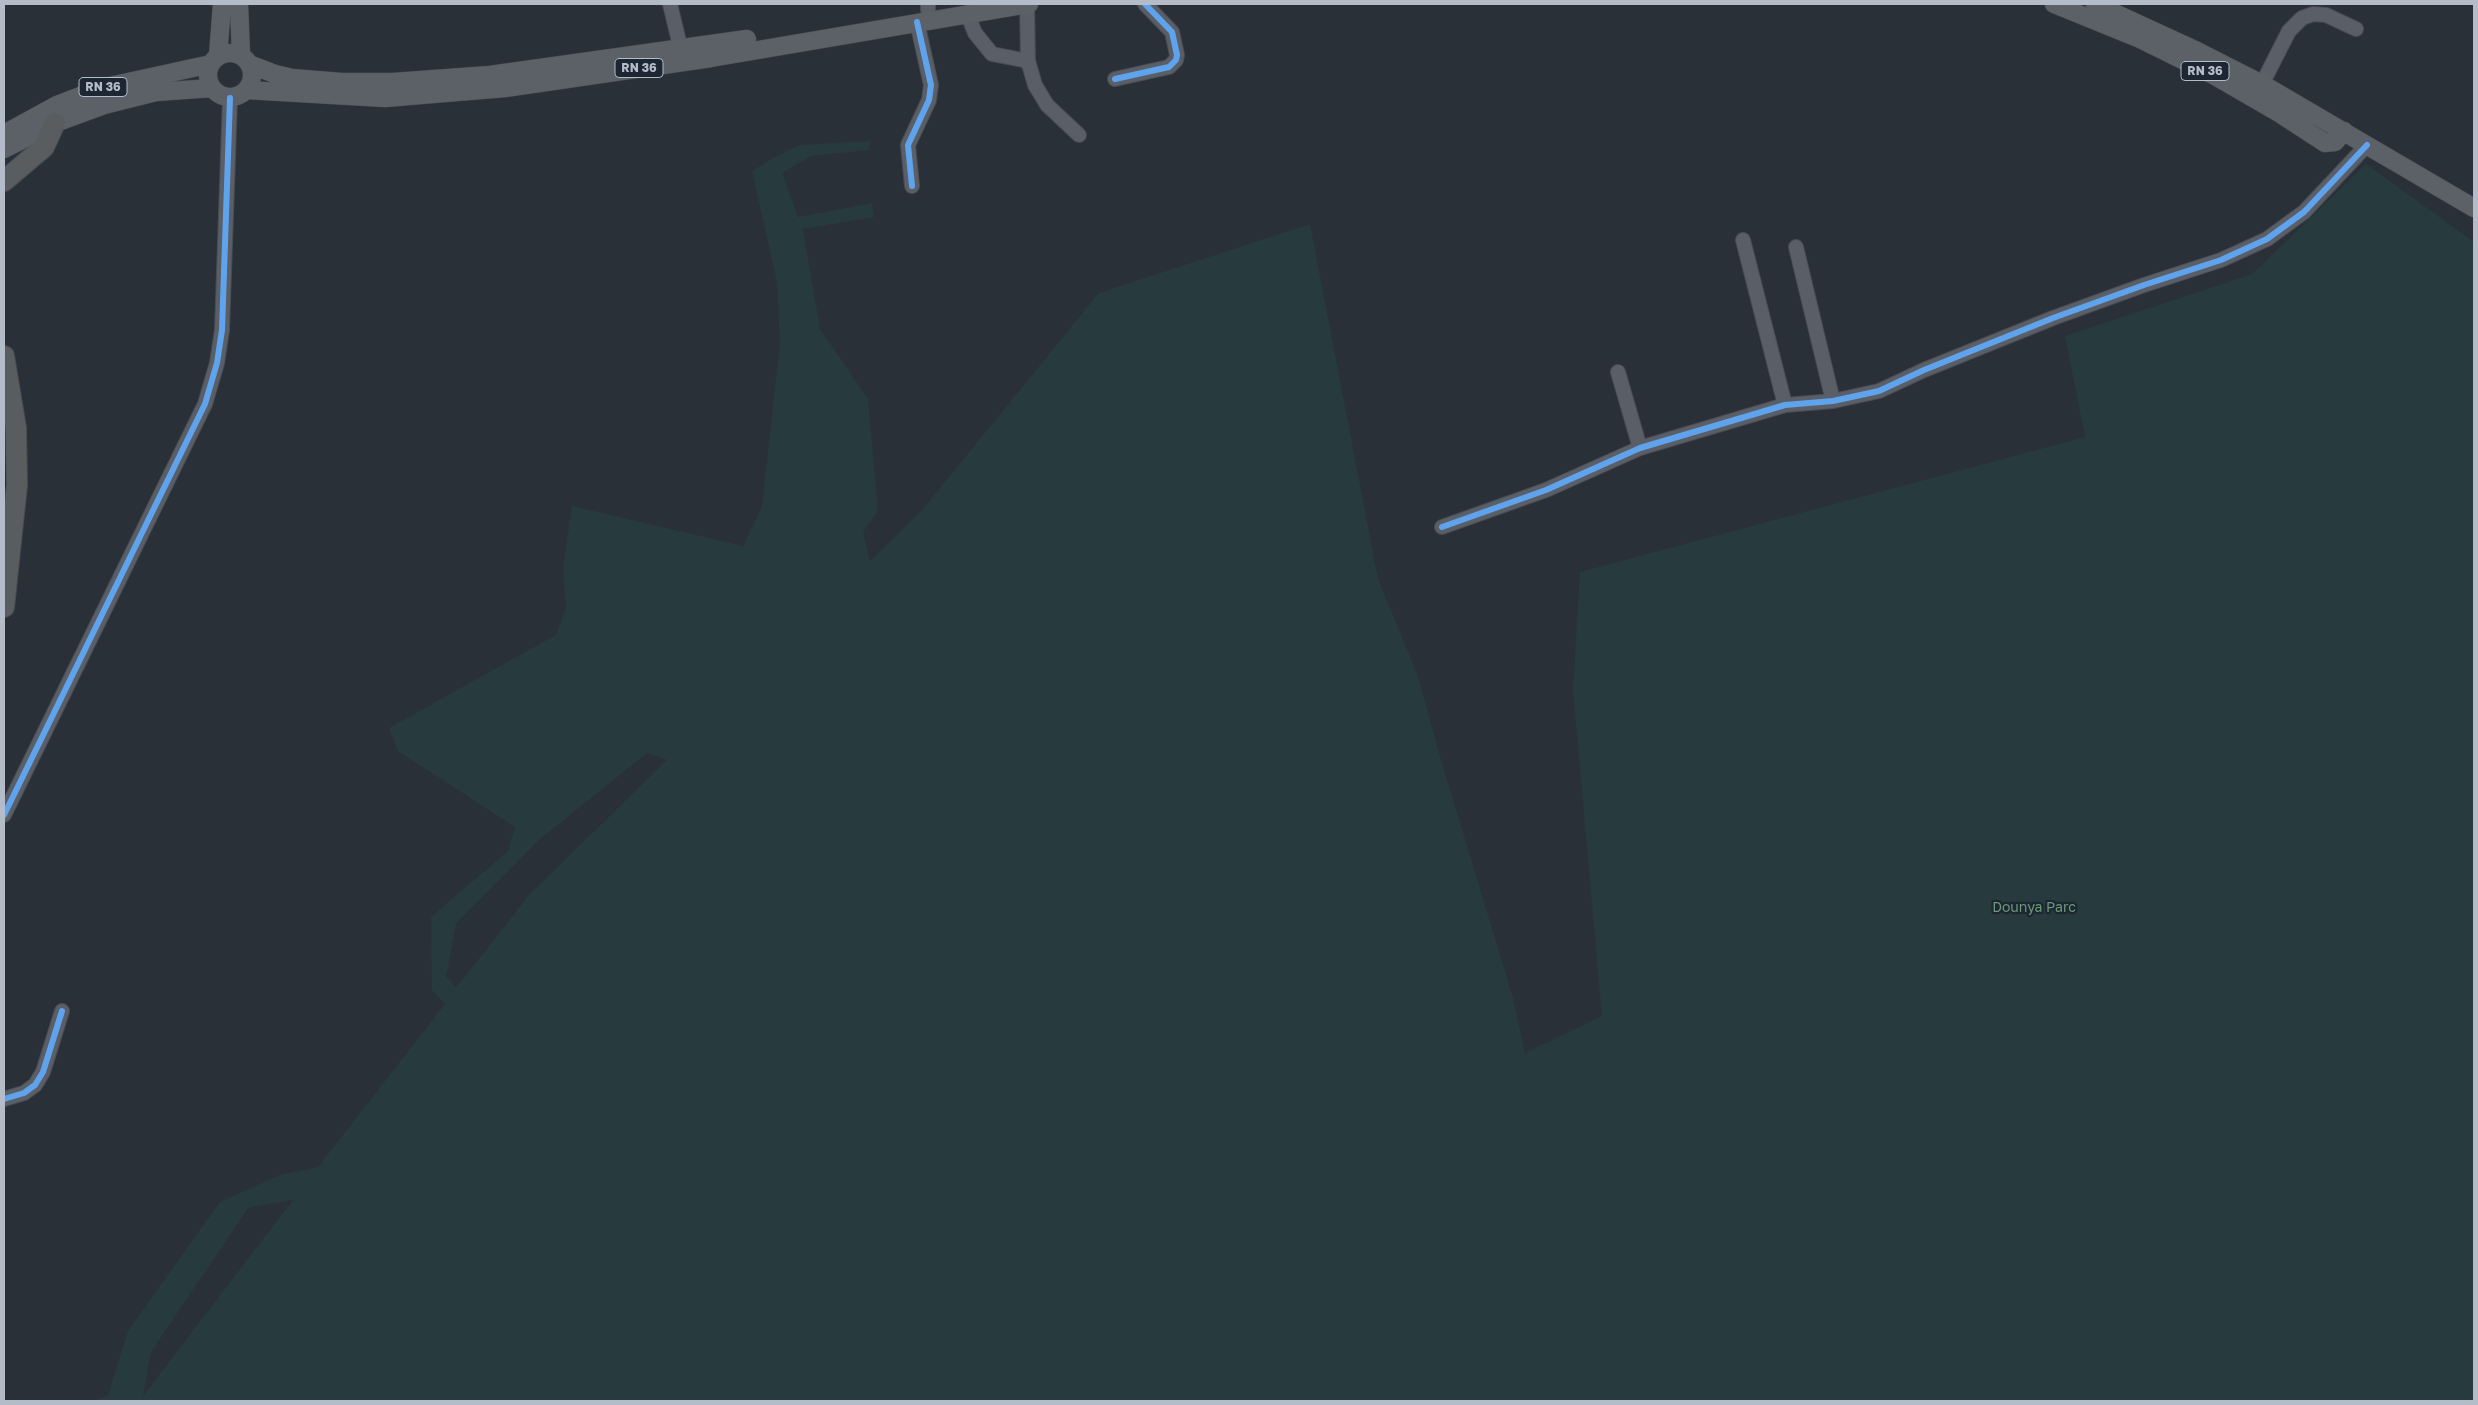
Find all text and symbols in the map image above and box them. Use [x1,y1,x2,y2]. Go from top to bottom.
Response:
road number: RN 36 [615,58,663,78]
road number: RN 36 [2181,61,2229,80]
road number: RN 36 [79,77,127,96]
park label: Dounya Parc [1992,900,2076,916]

